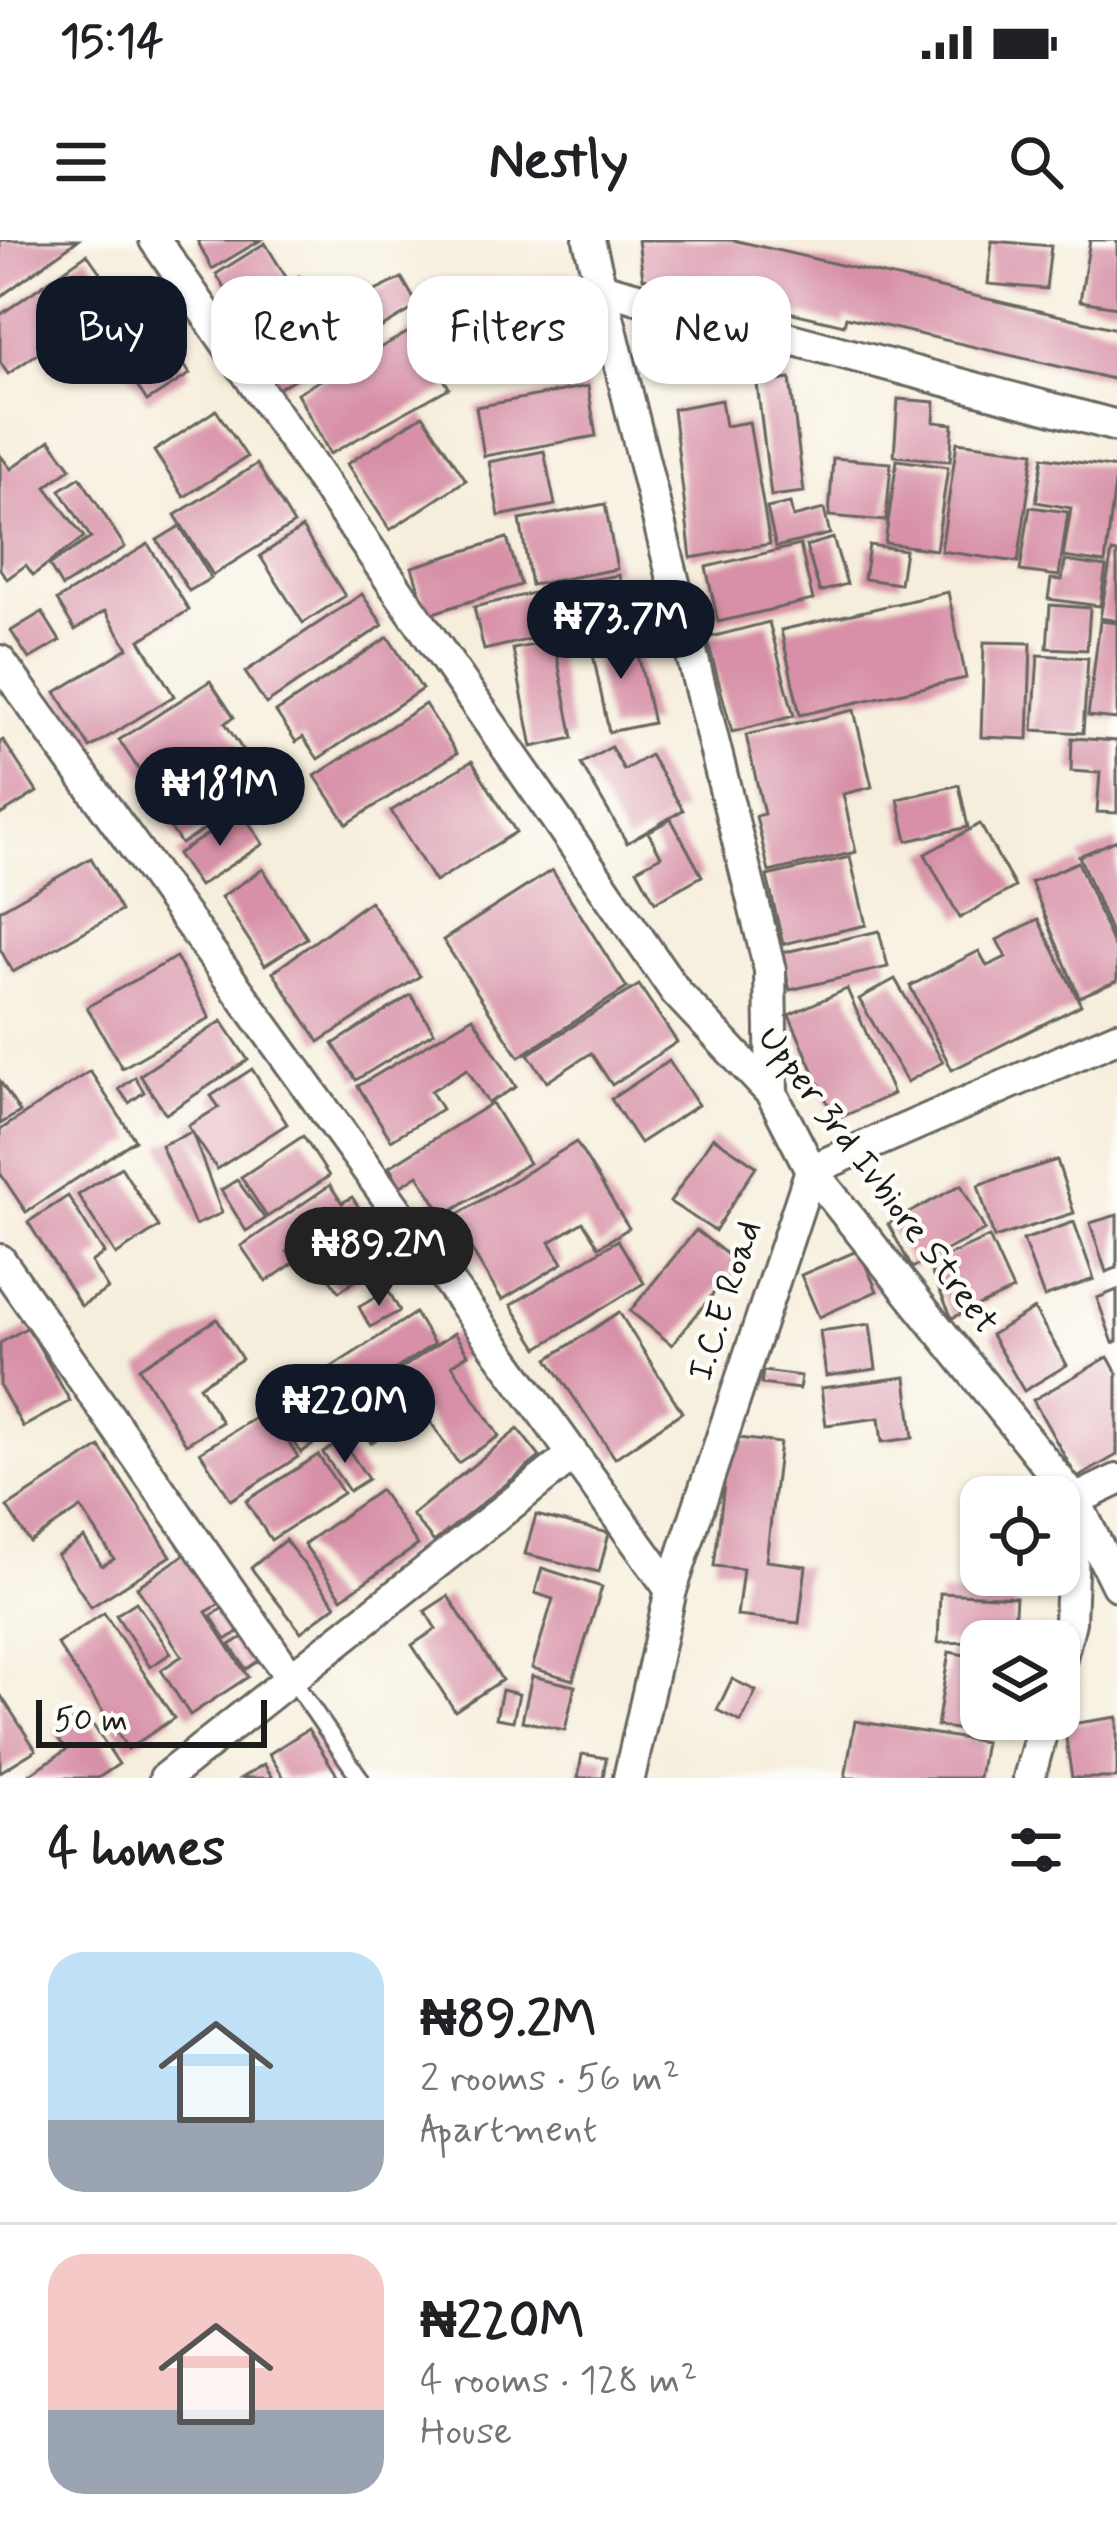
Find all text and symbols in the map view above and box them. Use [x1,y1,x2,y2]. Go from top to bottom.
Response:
text: 15:14 [60,13,164,72]
text: Nestly [489,127,628,198]
icon: menu [48,129,114,195]
icon: search [1003,129,1069,195]
chip: Buy [36,276,187,384]
chip: Rent [211,276,383,384]
chip: Filters [407,276,608,384]
chip: New [632,276,791,384]
pin: ₦73.7M [523,580,719,682]
text: ₦73.7M [554,593,688,644]
pin: ₦181M [136,747,304,849]
text: ₦181M [162,760,278,811]
street label: Upper 3rd Ivbiore Street [746,1017,1008,1345]
pin: ₦89.2M [281,1207,477,1309]
street label: I.C.E Road [678,1215,774,1387]
text: ₦89.2M [312,1220,446,1271]
pin: ₦220M [261,1364,429,1466]
text: ₦220M [282,1377,408,1428]
map controls [960,1476,1080,1740]
button: locate [960,1476,1080,1596]
button: layers [960,1620,1080,1740]
scale bar [36,1694,267,1747]
text: 50 m [54,1699,128,1743]
text: 4 homes [48,1817,225,1883]
icon: filters [1003,1817,1069,1883]
text: ₦89.2M [420,1988,596,2054]
icon: home [144,2000,288,2144]
text: 2 rooms · 56 m² [420,2054,680,2105]
text: Apartment [420,2105,597,2156]
text: ₦220M [420,2290,584,2356]
icon: home [144,2302,288,2446]
text: 4 rooms · 128 m² [420,2356,697,2407]
text: House [420,2407,512,2458]

